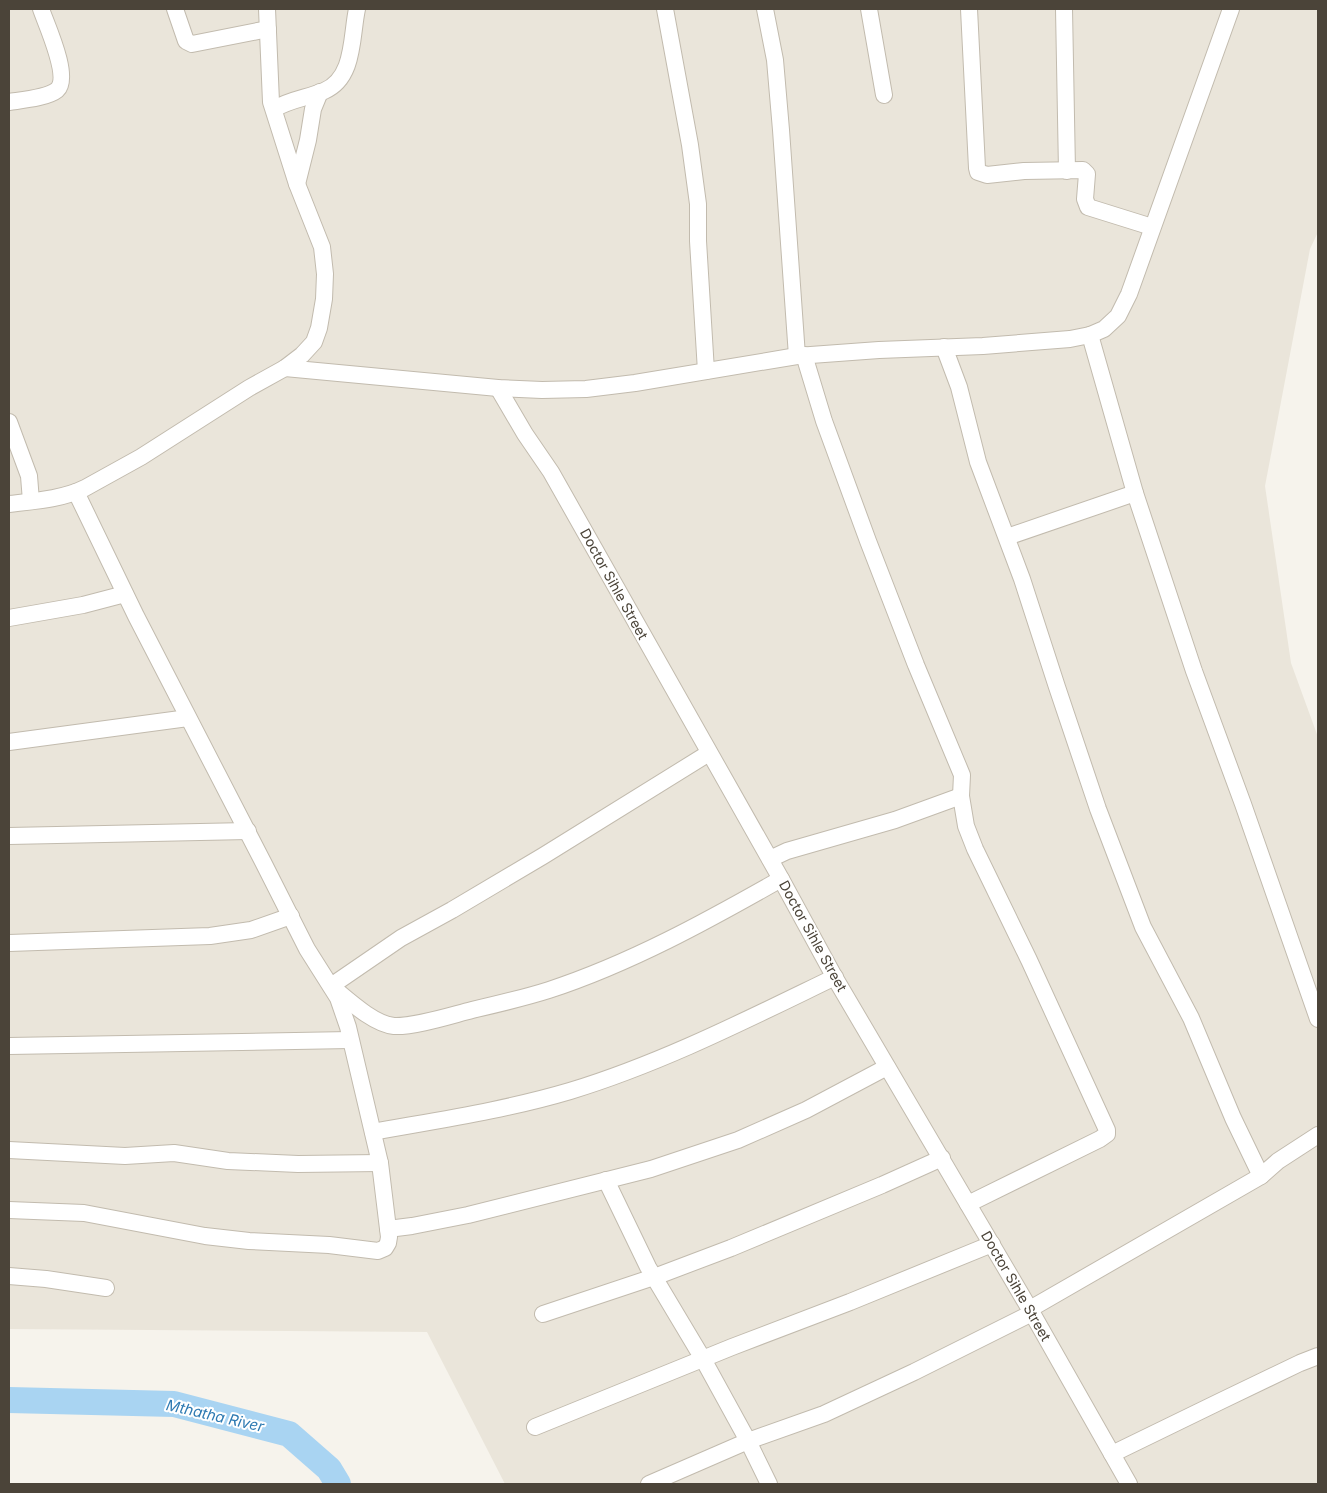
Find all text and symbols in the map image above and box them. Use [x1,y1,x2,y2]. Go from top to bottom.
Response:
street label: Doctor Sihle Street [577,525,652,643]
street label: Doctor Sihle Street [776,877,851,995]
street label: Doctor Sihle Street [978,1228,1055,1344]
water label: Mthatha River [164,1395,266,1436]

